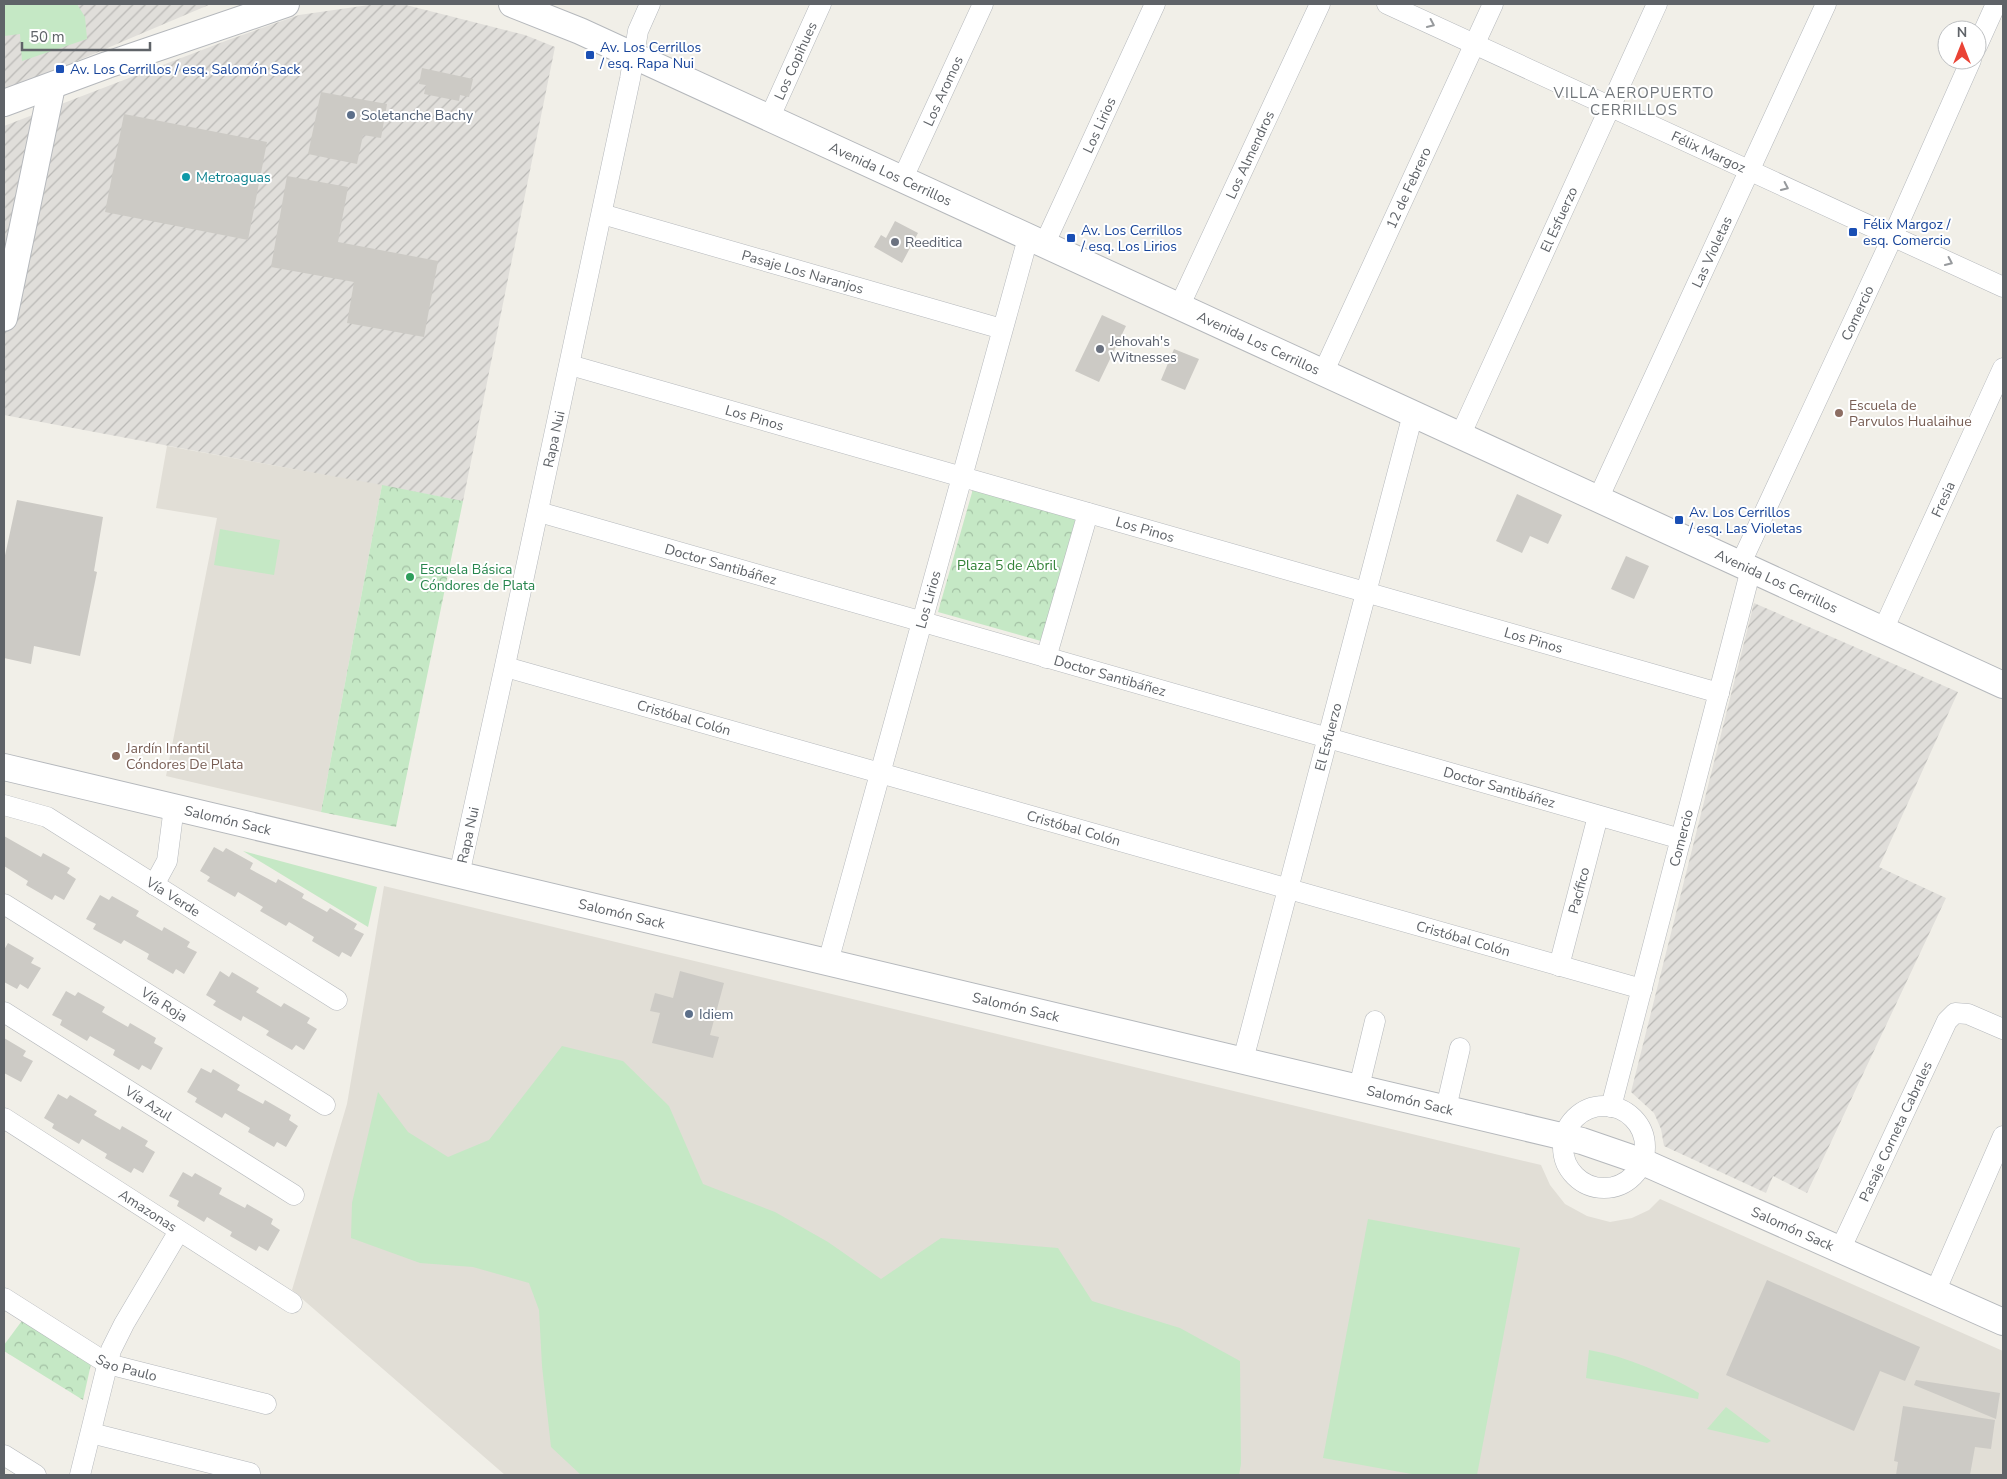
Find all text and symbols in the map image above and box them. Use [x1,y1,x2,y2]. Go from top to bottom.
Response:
street label: Los Copihues [769,18,821,103]
one-way arrow [1426,18,1435,28]
scale bar [22,20,150,52]
north arrow [1937,20,1987,70]
text: N [1957,23,1967,42]
text: 50 m [30,27,65,47]
place label: Av. Los Cerrillos / esq. Rapa Nui [599,38,701,73]
marker: Av. Los Cerrillos / esq. Rapa Nui [584,49,596,61]
street label: Los Aromos [919,53,967,129]
place label: Av. Los Cerrillos / esq. Salomón Sack [70,60,301,79]
marker: Av. Los Cerrillos / esq. Salomón Sack [54,63,66,75]
district label: VILLA AEROPUERTO CERRILLOS [1553,83,1714,120]
street label: Los Lirios [1078,94,1120,156]
place label: Soletanche Bachy [361,106,474,125]
street label: Los Almendros [1221,107,1279,202]
marker: Soletanche Bachy [345,109,357,121]
street label: Félix Margoz [1668,126,1749,177]
street label: Avenida Los Cerrillos [826,137,955,210]
street label: 12 de Febrero [1381,144,1435,232]
place label: Metroaguas [196,168,271,187]
marker: Metroaguas [180,171,192,183]
one-way arrow [1780,181,1789,191]
street label: El Esfuerzo [1536,184,1582,255]
street label: Las Violetas [1687,213,1737,291]
place label: Félix Margoz / esq. Comercio [1863,215,1951,250]
place label: Av. Los Cerrillos / esq. Los Lirios [1080,221,1182,256]
marker: Félix Margoz / esq. Comercio [1847,226,1859,238]
marker: Av. Los Cerrillos / esq. Los Lirios [1065,232,1077,244]
place label: Reeditica [905,233,963,252]
marker: Reeditica [889,236,901,248]
street label: Pasaje Los Naranjos [740,245,866,298]
one-way arrow [1944,256,1953,266]
street label: Comercio [1836,282,1878,344]
street label: Avenida Los Cerrillos [1194,306,1323,379]
place label: Jehovah's Witnesses [1109,332,1177,367]
marker: Jehovah's Witnesses [1094,343,1106,355]
place label: Escuela de Parvulos Hualaihue [1849,396,1972,431]
street label: Los Pinos [723,400,786,435]
marker: Escuela de Parvulos Hualaihue [1833,407,1845,419]
street label: Rapa Nui [538,409,569,469]
street label: Fresia [1927,478,1959,520]
place label: Av. Los Cerrillos / esq. Las Violetas [1688,503,1803,538]
street label: Los Pinos [1113,512,1177,547]
marker: Av. Los Cerrillos / esq. Las Violetas [1673,514,1685,526]
street label: Doctor Santibáñez [663,539,779,589]
street label: Avenida Los Cerrillos [1712,545,1841,617]
park label: Plaza 5 de Abril [957,556,1058,575]
place label: Escuela Básica Cóndores de Plata [420,560,535,595]
street label: Los Lirios [911,568,945,631]
marker: Escuela Básica Cóndores de Plata [404,571,416,583]
street label: Los Pinos [1502,623,1565,658]
street label: Doctor Santibáñez [1052,650,1169,701]
street label: Cristóbal Colón [635,695,733,740]
street label: El Esfuerzo [1310,701,1346,773]
place label: Jardín Infantil Cóndores De Plata [125,739,244,774]
marker: Jardín Infantil Cóndores De Plata [110,750,122,762]
street label: Doctor Santibáñez [1441,762,1558,812]
street label: Salomón Sack [182,801,274,840]
street label: Rapa Nui [452,805,483,865]
street label: Cristóbal Colón [1024,806,1123,850]
street label: Comercio [1664,807,1698,869]
street label: Pacífico [1563,865,1594,916]
street label: Vía Verde [142,872,204,921]
street label: Salomón Sack [576,894,668,933]
street label: Cristóbal Colón [1414,916,1513,961]
street label: Vía Roja [136,982,191,1026]
street label: Salomón Sack [971,987,1062,1027]
place label: Idiem [699,1005,733,1024]
marker: Idiem [683,1008,695,1020]
street label: Pasaje Corneta Cabrales [1854,1058,1937,1205]
street label: Vía Azul [120,1081,177,1126]
street label: Salomón Sack [1365,1081,1456,1120]
street label: Amazonas [115,1185,181,1236]
street label: Salomón Sack [1748,1202,1838,1256]
street label: Sao Paulo [92,1349,159,1386]

